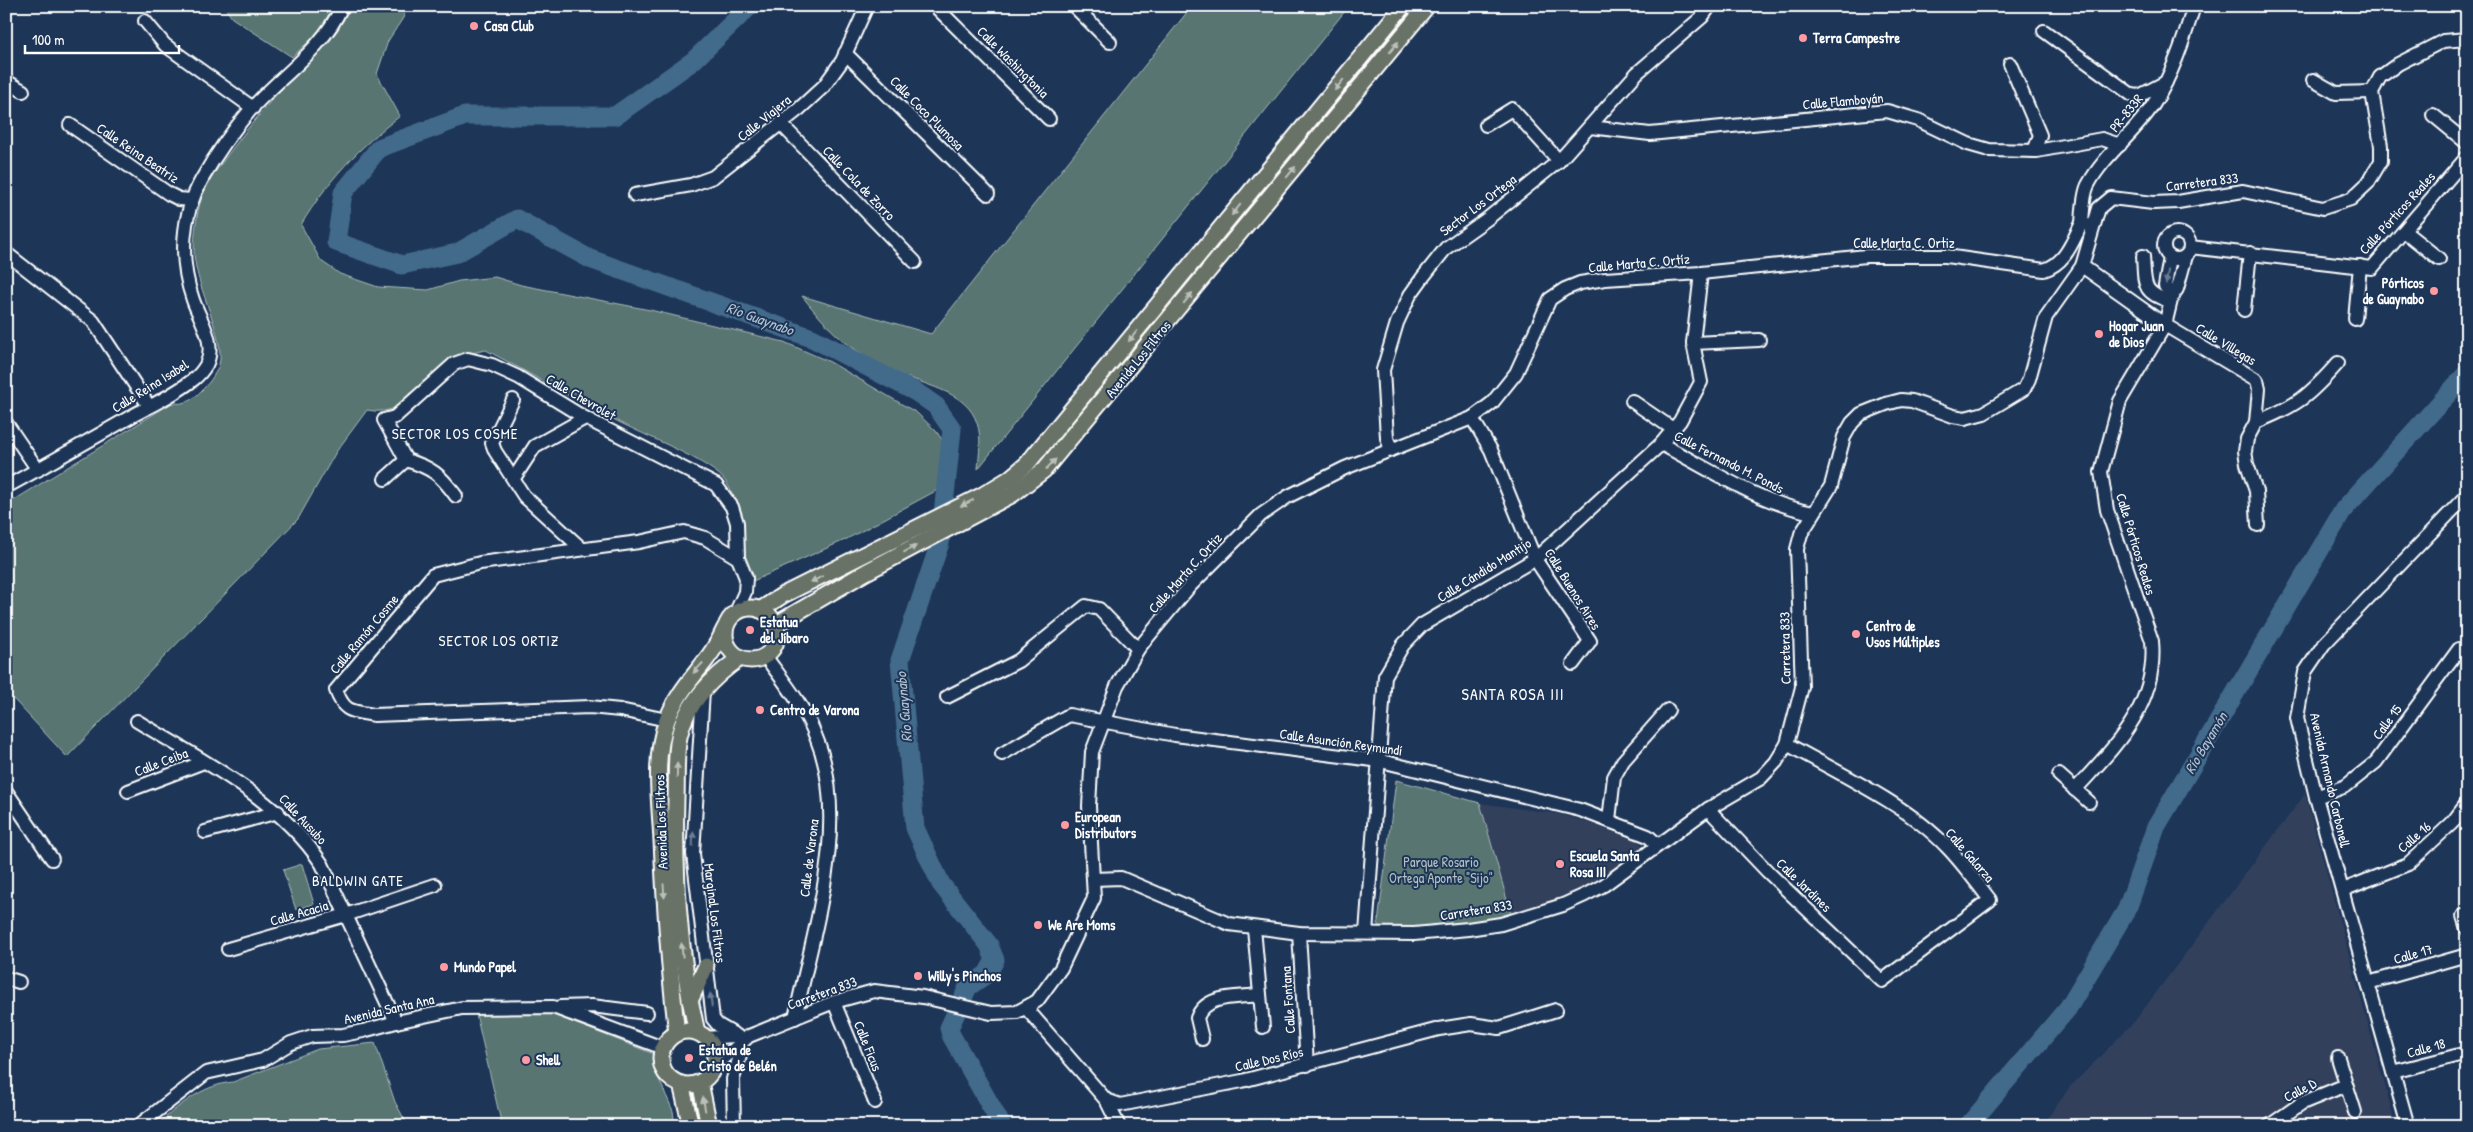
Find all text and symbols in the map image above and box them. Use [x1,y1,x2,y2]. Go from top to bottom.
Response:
place label: Casa Club [484,16,534,35]
marker: Casa Club [468,20,480,32]
scale bar [25,22,179,54]
street label: Calle Washingtonia [973,22,1054,103]
place label: Terra Campestre [1812,28,1900,49]
text: 100 m [32,29,65,50]
marker: Terra Campestre [1797,32,1809,44]
one-way arrow [1388,40,1399,53]
street label: Calle Coco Plumosa [886,71,969,154]
one-way arrow [1334,78,1345,91]
street label: Calle Flamboyán [1802,88,1884,114]
street label: Calle Viajera [733,90,796,146]
street label: PR-833R [2104,90,2147,136]
street label: Calle Reina Beatriz [93,118,183,187]
street label: Calle Cola de Zorro [819,141,900,224]
one-way arrow [1285,166,1296,179]
street label: Calle Pórticos Reales [2354,167,2439,258]
street label: Carretera 833 [2165,168,2239,195]
street label: Sector Los Ortega [1436,169,1521,240]
one-way arrow [1231,204,1242,216]
street label: Calle Marta C. Ortiz [1853,233,1955,252]
street label: Calle Marta C. Ortíz [1587,249,1690,276]
one-way arrow [2162,269,2170,285]
place label: Pórticos de Guaynabo [2363,273,2425,310]
marker: Pórticos de Guaynabo [2428,285,2440,297]
one-way arrow [1182,292,1193,305]
water label: Río Guaynabo [724,297,798,341]
street label: Avenida Los Filtros [1101,316,1175,401]
place label: Hogar Juan de Dios [2109,316,2164,351]
street label: Calle Villegas [2192,318,2260,370]
marker: Hogar Juan de Dios [2093,328,2105,340]
one-way arrow [1127,329,1138,342]
street label: Calle Reina Isabel [108,354,192,417]
street label: Calle Chevrolet [543,369,620,424]
district label: SECTOR LOS COSME [392,423,518,444]
street label: Calle Fernando M. Ponds [1671,426,1787,497]
one-way arrow [1045,458,1057,470]
street label: Calle Pórticos Reales [2112,491,2161,597]
one-way arrow [960,499,974,507]
street label: Calle Marta C. Ortiz [1144,529,1226,617]
street label: Calle Cándido Mantijo [1433,533,1535,607]
street label: Calle Buenos Aires [1541,544,1606,633]
one-way arrow [902,545,917,553]
one-way arrow [810,575,824,583]
street label: Calle Ramón Cosme [325,590,403,677]
place label: Estatua del Jíbaro [760,612,809,647]
street label: Carretera 833 [1774,612,1795,684]
place label: Centro de Usos Múltiples [1866,616,1940,653]
marker: Estatua del Jíbaro [744,624,756,636]
marker: Centro de Usos Múltiples [1850,628,1862,640]
district label: SECTOR LOS ORTIZ [439,630,559,651]
one-way arrow [692,662,704,674]
water label: Río Guaynabo [890,670,917,743]
district label: SANTA ROSA III [1462,683,1564,705]
place label: Centro de Varona [770,700,860,719]
street label: Calle 15 [2367,700,2406,743]
marker: Centro de Varona [754,704,766,716]
water label: Río Bayamón [2179,707,2233,777]
street label: Avenida Armando Carbonell [2306,711,2355,850]
street label: Calle Asunción Reymundí [1278,723,1404,761]
street label: Calle Ceiba [131,743,191,780]
one-way arrow [673,762,681,778]
street label: Avenida Los Filtros [649,774,672,870]
street label: Calle Ausubo [275,789,332,848]
place label: European Distributors [1075,807,1137,842]
street label: Calle de Varona [794,817,823,898]
street label: Calle 16 [2393,817,2435,856]
marker: European Distributors [1059,819,1071,831]
street label: Calle Galarza [1941,823,2000,886]
one-way arrow [690,831,698,847]
place label: Escuela Santa Rosa III [1570,846,1640,881]
park label: Parque Rosario Ortega Aponte "Sijo" [1389,852,1493,888]
street label: Calle Jardines [1773,854,1836,916]
marker: Escuela Santa Rosa III [1554,858,1566,870]
street label: Marginal Los Filtros [699,862,731,964]
district label: BALDWIN GATE [312,870,404,891]
one-way arrow [661,883,669,899]
street label: Carretera 833 [1439,894,1513,925]
street label: Calle Acacia [268,895,331,930]
place label: We Are Moms [1048,915,1116,934]
marker: We Are Moms [1032,919,1044,931]
street label: Calle 17 [2391,939,2435,968]
one-way arrow [678,942,686,958]
place label: Mundo Papel [454,957,516,978]
marker: Mundo Papel [438,961,450,973]
street label: Calle Fontana [1276,965,1299,1034]
place label: Willy's Pinchos [928,966,1002,987]
marker: Willy's Pinchos [912,970,924,982]
street label: Carretera 833 [784,971,859,1014]
street label: Avenida Santa Ana [342,989,436,1028]
one-way arrow [707,992,715,1008]
street label: Calle Ficus [850,1018,887,1074]
street label: Calle 18 [2405,1033,2447,1062]
place label: Estatua de Cristo de Belén [699,1040,777,1075]
street label: Calle Dos Ríos [1233,1041,1305,1076]
place label: Shell [536,1050,561,1069]
marker: Estatua de Cristo de Belén [683,1052,695,1064]
marker: Shell [520,1054,532,1066]
street label: Calle D [2280,1073,2320,1106]
one-way arrow [700,1096,708,1111]

